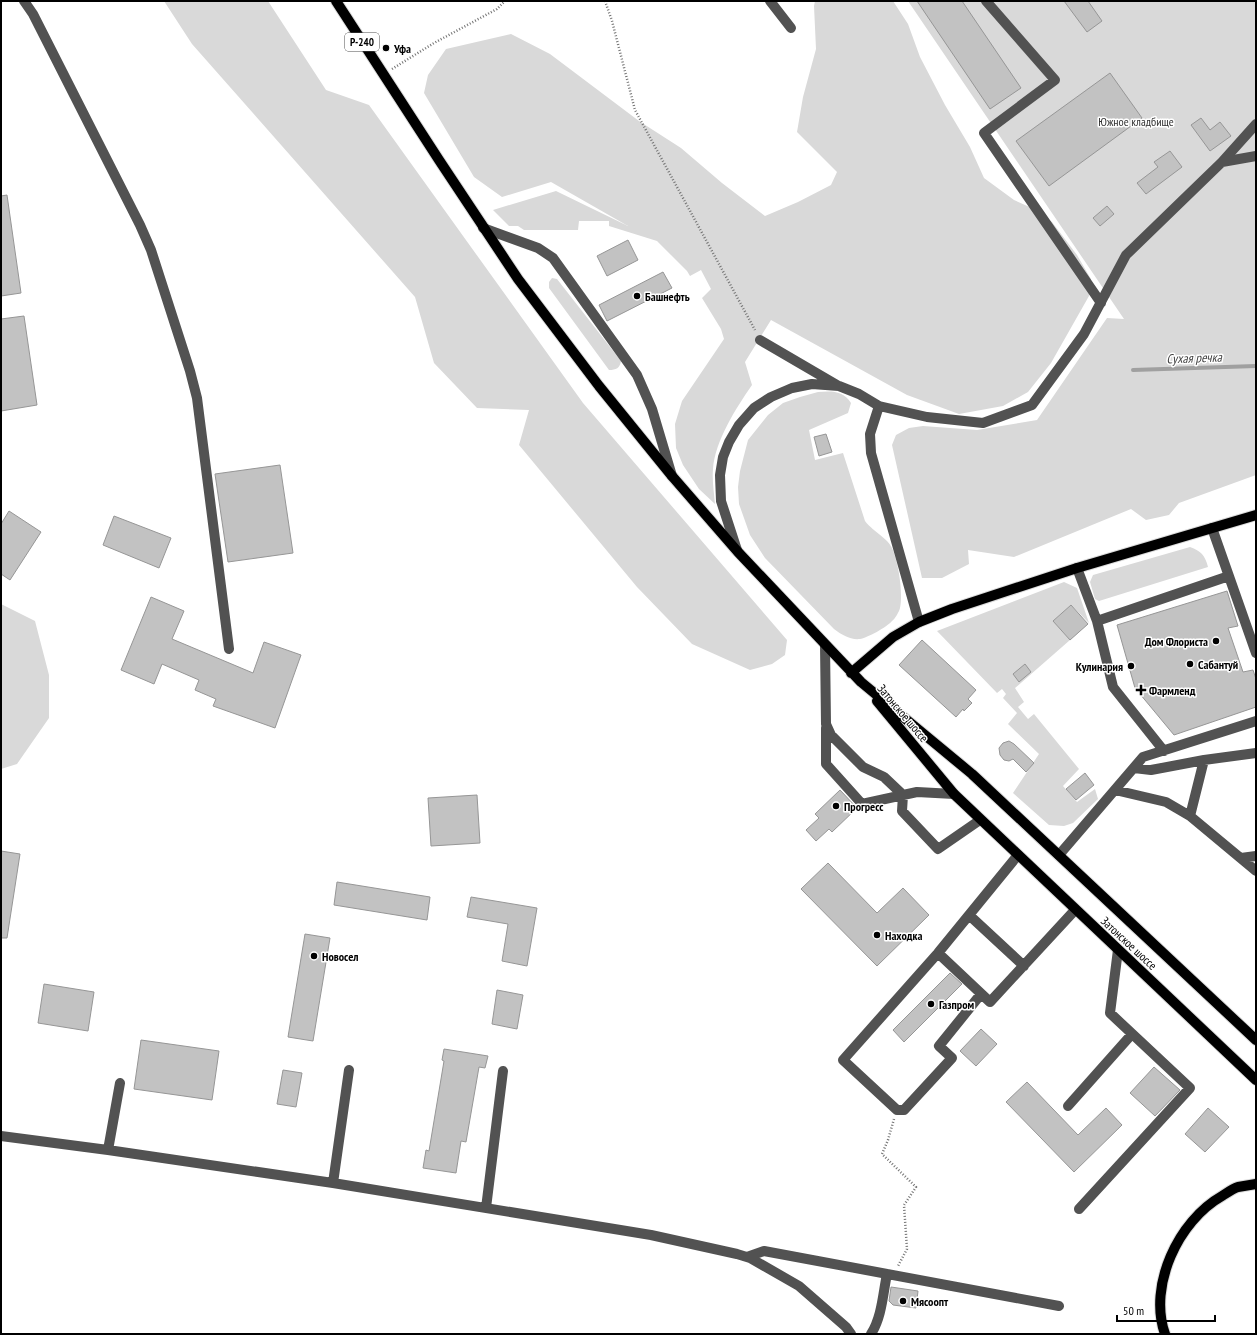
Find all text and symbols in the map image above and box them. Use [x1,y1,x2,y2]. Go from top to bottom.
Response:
road number: Р-240 [345,33,379,51]
place label: Уфа [393,41,411,56]
marker: Уфа [381,43,391,53]
park label: Южное кладбище [1098,114,1174,129]
place label: Башнефть [645,289,690,304]
marker: Башнефть [632,291,642,301]
water label: Сухая речка [1166,349,1223,367]
place label: Дом Флориста [1145,634,1208,649]
marker: Дом Флориста [1211,636,1221,646]
place label: Сабантуй [1198,657,1238,672]
place label: Кулинария [1076,659,1123,674]
marker: Сабантуй [1185,659,1195,669]
marker: Кулинария [1126,661,1136,671]
street label: Затонское шоссе [874,681,932,745]
place label: Фармленд [1149,683,1196,698]
marker: Фармленд [1136,685,1146,695]
place label: Прогресс [844,799,884,814]
marker: Прогресс [831,801,841,811]
street label: Затонское шоссе [1098,913,1160,973]
place label: Находка [885,928,922,943]
marker: Находка [872,930,882,940]
place label: Новосел [322,949,358,964]
marker: Новосел [309,951,319,961]
place label: Газпром [939,997,975,1012]
marker: Газпром [926,999,936,1009]
place label: Мясоопт [911,1294,949,1309]
marker: Мясоопт [898,1296,908,1306]
scale bar [1117,1297,1215,1323]
text: 50 m [1123,1303,1144,1318]

